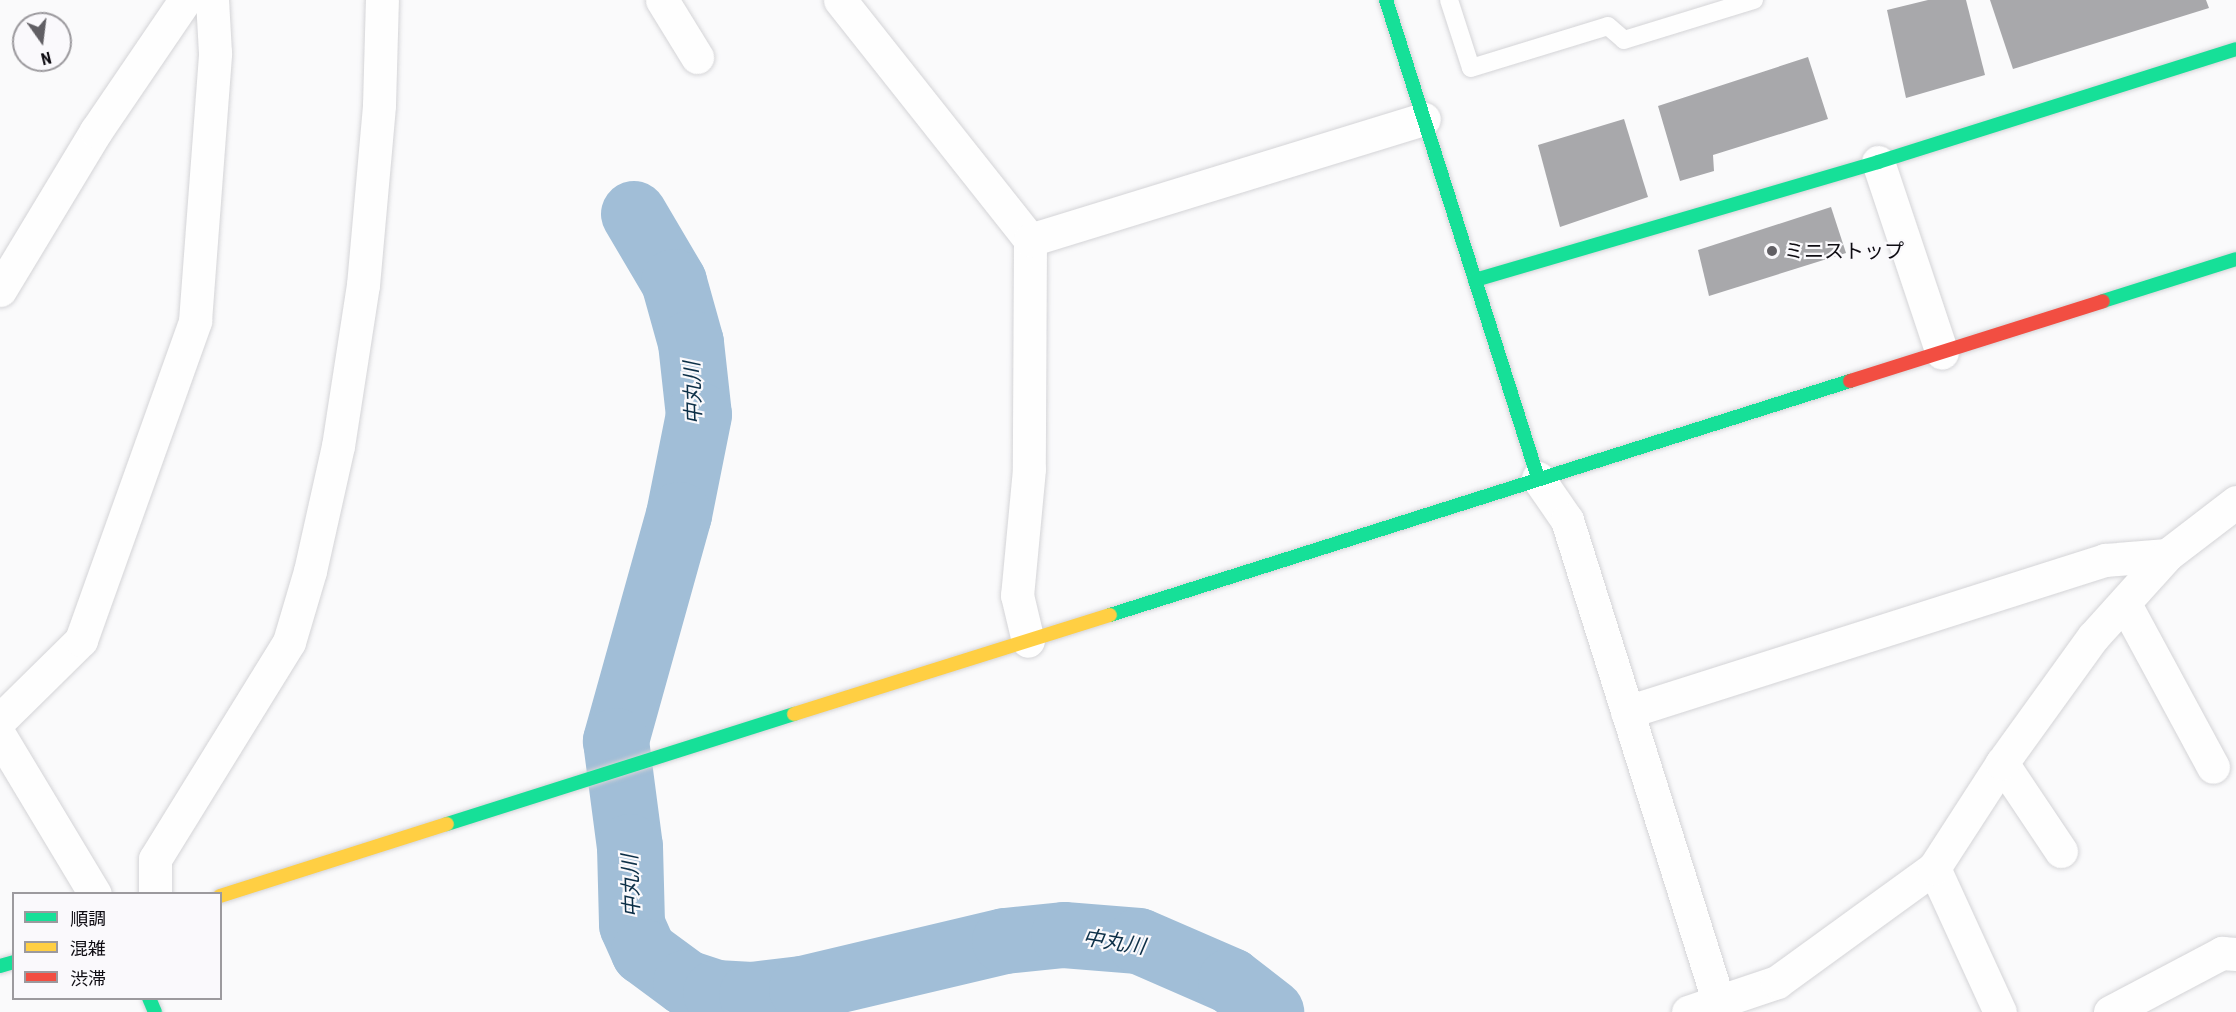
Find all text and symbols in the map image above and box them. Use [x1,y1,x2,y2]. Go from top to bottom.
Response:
north arrow [12,12,72,72]
text: N [39,48,53,68]
place label: ミニストップ [1784,239,1904,263]
marker: ミニストップ [1765,244,1779,258]
water label: 中丸川 [679,361,707,425]
water label: 中丸川 [617,854,645,918]
legend [12,892,222,1000]
text: 順調 [70,908,106,929]
water label: 中丸川 [1081,925,1147,959]
text: 混雑 [70,938,106,959]
text: 渋滞 [70,968,106,989]

